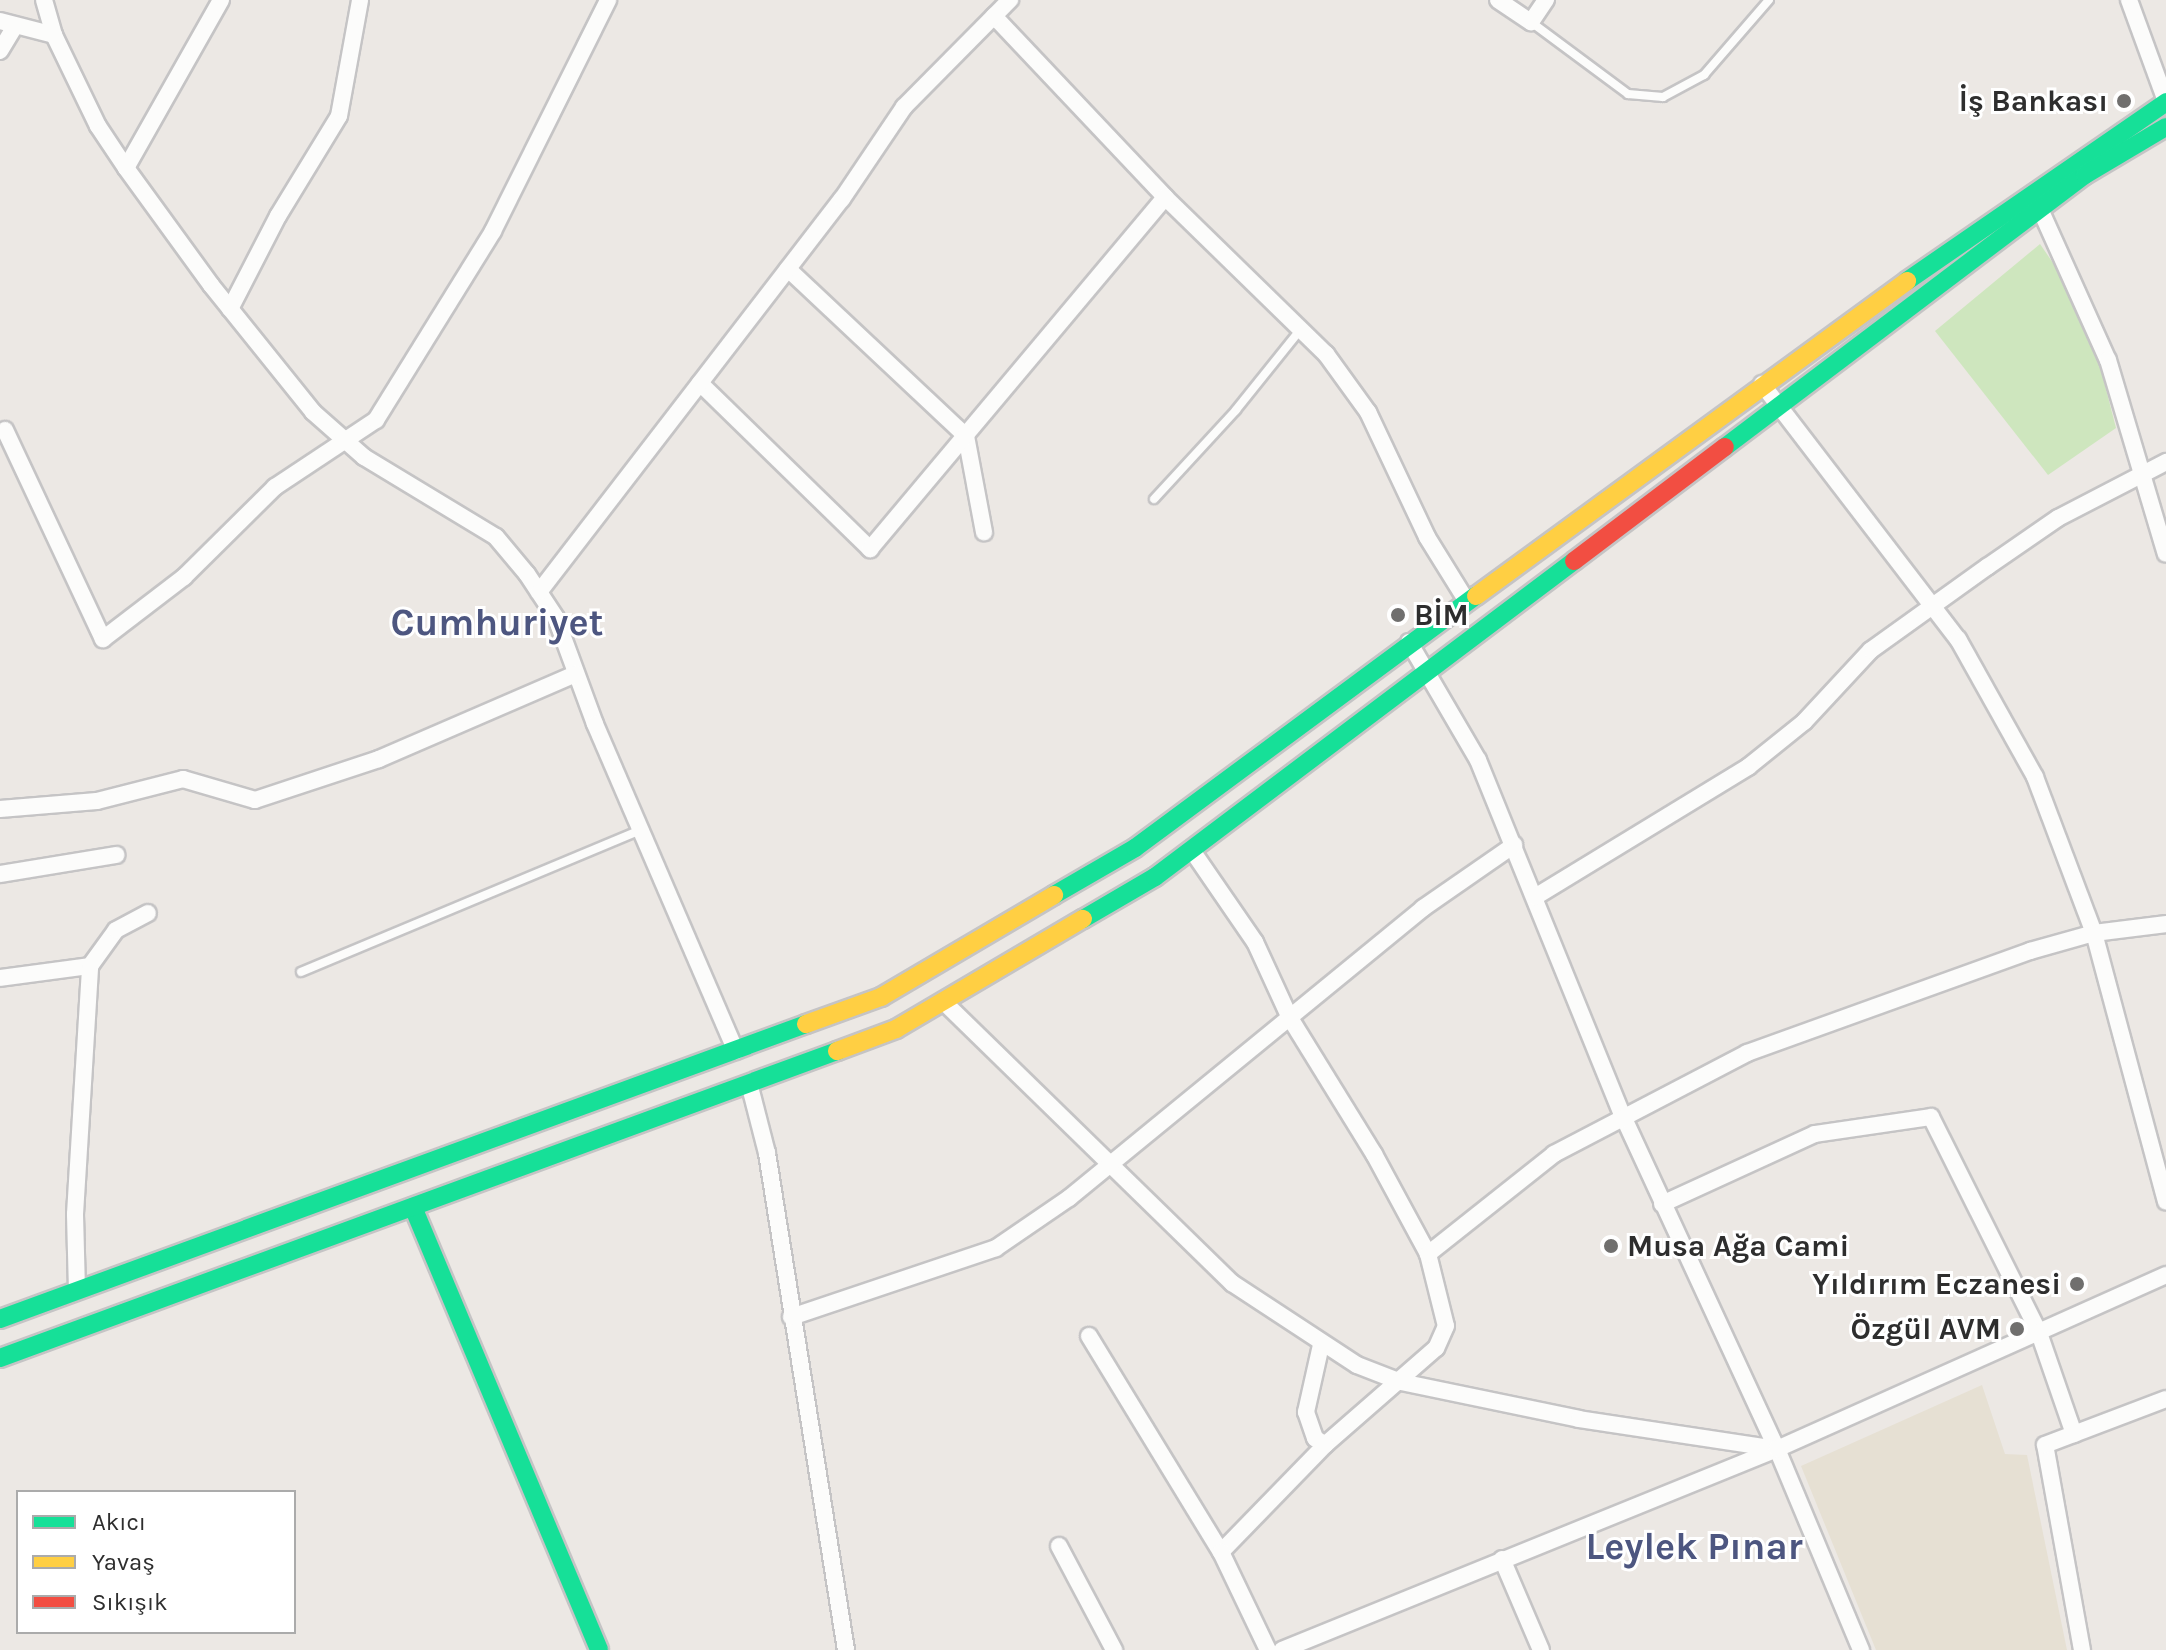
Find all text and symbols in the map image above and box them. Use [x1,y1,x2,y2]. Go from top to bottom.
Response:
place label: İş Bankası [1959,83,2108,119]
marker: İş Bankası [2115,92,2133,110]
place label: BİM [1414,597,1469,633]
district label: Cumhuriyet [390,600,604,646]
marker: BİM [1389,606,1407,624]
place label: Musa Ağa Cami [1627,1228,1849,1264]
marker: Musa Ağa Cami [1602,1237,1620,1255]
place label: Yıldırım Eczanesi [1812,1266,2061,1302]
marker: Yıldırım Eczanesi [2068,1275,2086,1293]
place label: Özgül AVM [1851,1311,2001,1347]
marker: Özgül AVM [2008,1320,2026,1338]
legend [16,1490,296,1634]
text: Akıcı [92,1508,146,1536]
district label: Leylek Pınar [1585,1524,1803,1570]
text: Yavaş [92,1548,155,1576]
text: Sıkışık [92,1588,168,1616]

